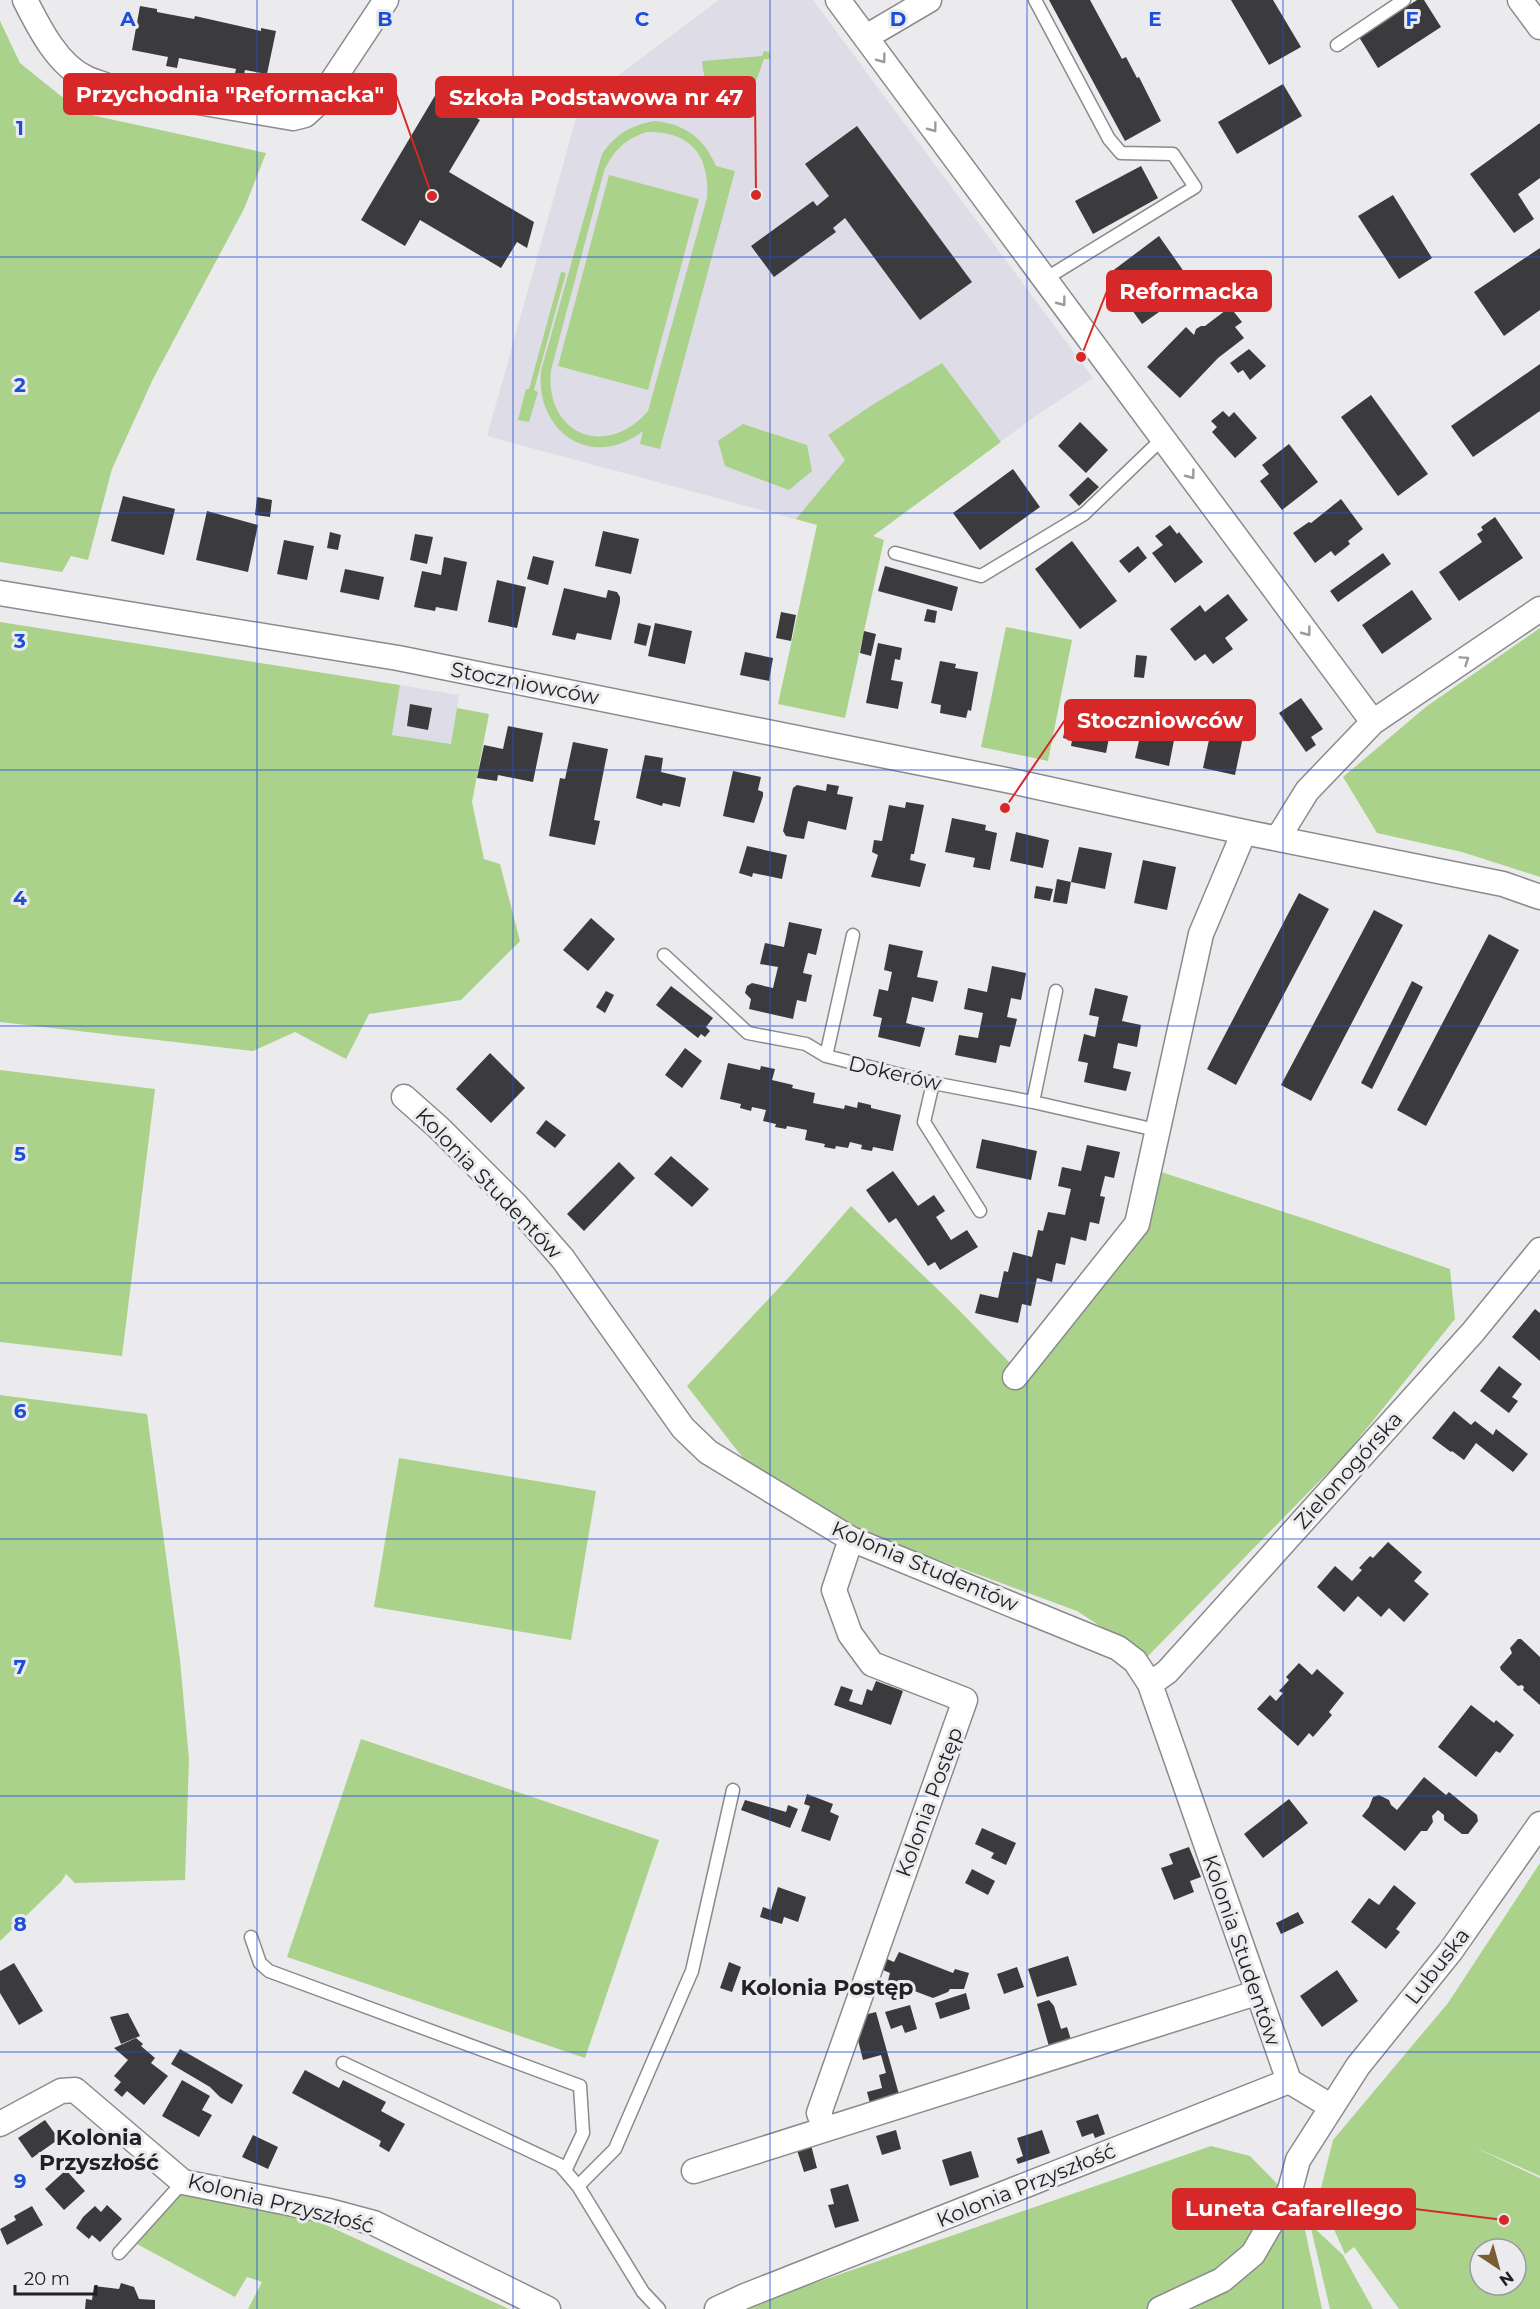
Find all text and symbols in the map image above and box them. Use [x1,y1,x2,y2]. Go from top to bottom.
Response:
text: A [119,7,136,31]
text: B [377,7,393,31]
text: C [635,7,650,31]
text: D [890,7,906,31]
text: E [1148,7,1162,31]
text: F [1406,7,1419,31]
one-way arrow [875,53,886,64]
callout: Przychodnia "Reformacka" [64,74,396,114]
callout: Szkoła Podstawowa nr 47 [436,77,755,117]
text: Przychodnia "Reformacka" [76,81,384,108]
text: Szkoła Podstawowa nr 47 [449,84,743,111]
text: 1 [16,116,24,140]
one-way arrow [926,122,937,133]
callout: Reformacka [1107,271,1271,311]
text: Reformacka [1119,278,1259,305]
one-way arrow [1055,295,1066,306]
text: 2 [14,373,26,397]
one-way arrow [1183,469,1194,480]
one-way arrow [1299,625,1310,636]
text: 3 [13,629,26,653]
one-way arrow [1459,655,1469,667]
street label: Stoczniowców [449,656,602,710]
callout: Stoczniowców [1065,700,1255,740]
text: Stoczniowców [1077,707,1244,734]
text: 4 [13,886,27,910]
street label: Dokerów [846,1050,945,1096]
street label: Kolonia Studentów [410,1102,568,1264]
text: 5 [14,1142,26,1166]
text: 6 [14,1399,27,1423]
street label: Zielonogórska [1289,1406,1407,1534]
street label: Kolonia Studentów [828,1515,1023,1617]
text: 7 [14,1655,26,1679]
street label: Kolonia Postęp [890,1724,968,1880]
street label: Kolonia Studentów [1198,1851,1287,2049]
text: 8 [13,1912,27,1936]
street label: Lubuska [1400,1923,1474,2009]
district label: Kolonia Postęp [740,1974,914,2001]
district label: Kolonia Przyszłość [39,2124,159,2176]
street label: Kolonia Przyszłość [933,2138,1119,2232]
street label: Kolonia Przyszłość [185,2168,377,2238]
text: 9 [14,2169,26,2193]
callout: Luneta Cafarellego [1173,2189,1415,2229]
text: Luneta Cafarellego [1185,2195,1403,2222]
north arrow [1468,2237,1528,2297]
scale bar [15,2258,96,2296]
text: N [1496,2267,1517,2290]
text: 20 m [24,2268,70,2290]

